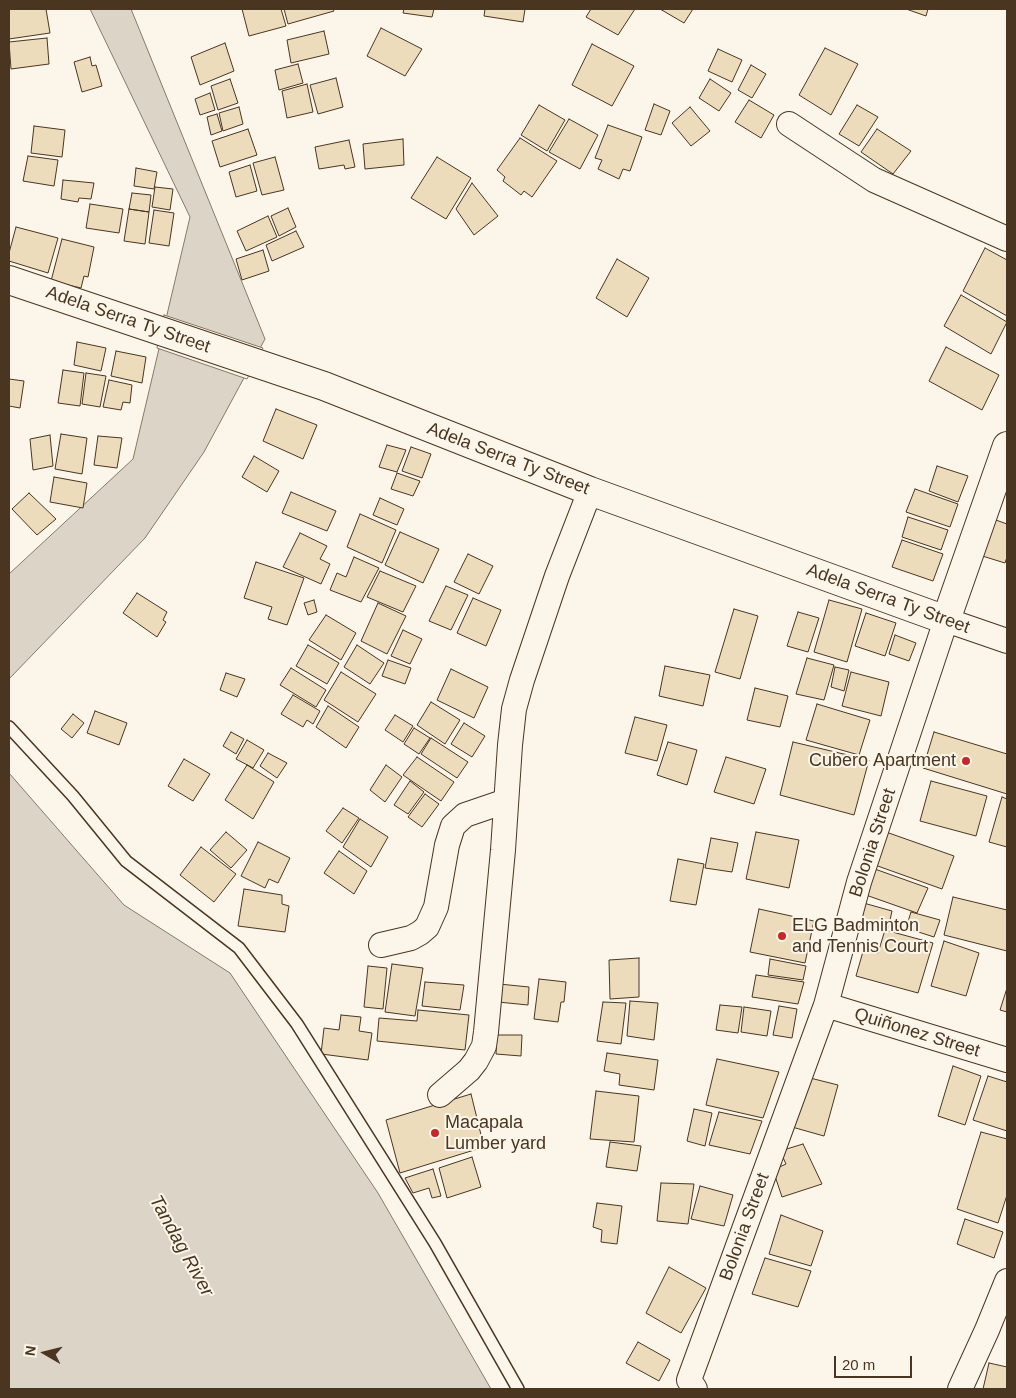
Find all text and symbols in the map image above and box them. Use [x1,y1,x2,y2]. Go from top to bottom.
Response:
street label: Adela Serra Ty Street [43,282,213,358]
street label: Adela Serra Ty Street [424,418,592,500]
street label: Adela Serra Ty Street [803,559,973,639]
place label: Cubero Apartment [809,750,956,772]
marker: Cubero Apartment [960,755,972,767]
street label: Bolonia Street [845,786,901,900]
place label: ELG Badminton and Tennis Court [792,915,928,958]
marker: ELG Badminton and Tennis Court [776,930,788,942]
street label: Quiñonez Street [852,1004,982,1062]
place label: Macapala Lumber yard [445,1112,546,1154]
marker: Macapala Lumber yard [429,1127,441,1139]
street label: Bolonia Street [716,1170,774,1284]
water label: Tandag River [144,1191,218,1301]
north arrow [20,1328,70,1378]
text: N [22,1345,39,1357]
scale bar [836,1346,914,1378]
text: 20 m [842,1356,875,1373]

